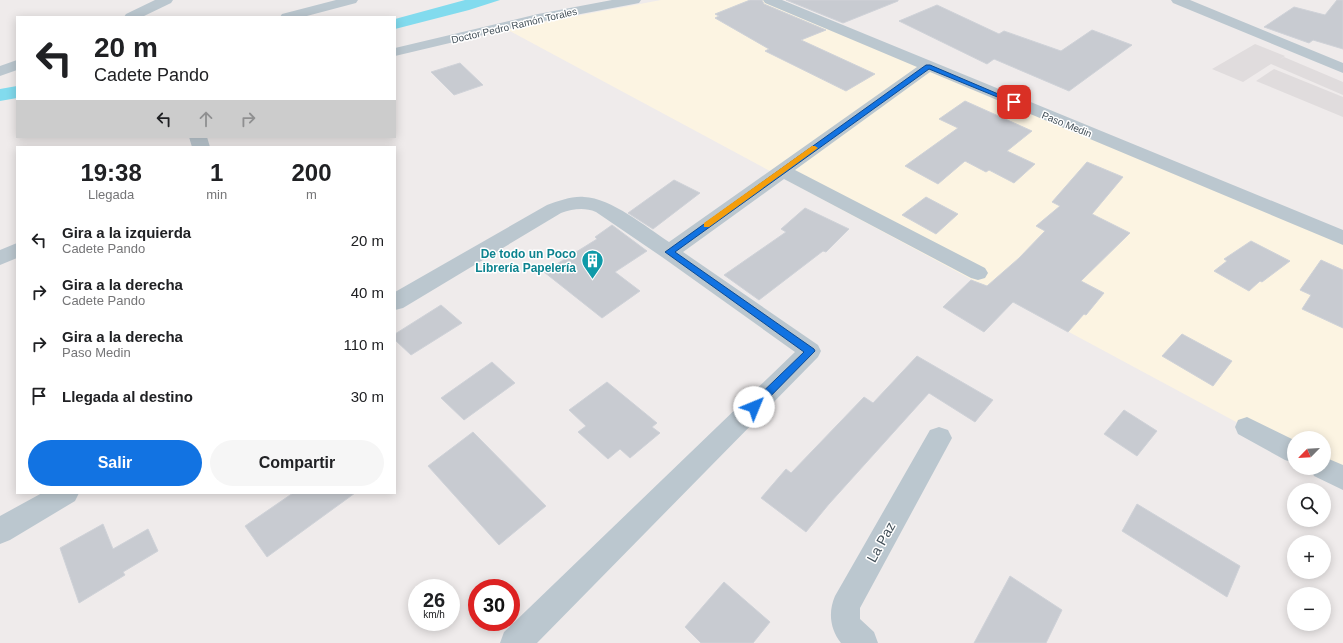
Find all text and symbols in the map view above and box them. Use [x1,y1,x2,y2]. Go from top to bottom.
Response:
street label: Doctor Pedro Ramón Torales [450,6,578,45]
icon: left [28,32,80,84]
text: 20 m [94,32,158,63]
text: Cadete Pando [94,65,209,85]
pin [997,85,1031,119]
icon: arrive [1003,91,1025,113]
icon: left [153,108,175,130]
icon: ahead [195,108,217,130]
icon: right [237,108,259,130]
street label: Paso Medin [1040,109,1093,139]
text: 19:38 [80,159,142,186]
text: 1 [210,159,223,186]
text: 200 [292,159,332,186]
text: Llegada [88,187,134,202]
text: min [206,187,227,202]
text: m [306,187,317,202]
text: Gira a la izquierda [62,224,191,241]
icon: left [28,229,50,251]
text: 20 m [351,232,384,249]
text: Cadete Pando [62,241,145,256]
place label: De todo un Poco Librería Papelería [475,247,576,275]
building icon: De todo un Poco Librería Papelería [579,248,605,281]
text: Gira a la derecha [62,276,183,293]
icon: right [28,281,50,303]
text: 40 m [351,284,384,301]
text: Cadete Pando [62,293,145,308]
text: Gira a la derecha [62,328,183,345]
icon: right [28,333,50,355]
text: 110 m [343,336,384,353]
text: Paso Medin [62,345,131,360]
icon: arrive [28,385,50,407]
position arrow [733,386,775,428]
text: Llegada al destino [62,388,193,405]
text: 30 m [351,388,384,405]
north arrow [1287,431,1331,475]
map controls [1287,431,1331,631]
button: Salir [28,440,202,486]
button: Compartir [210,440,384,486]
button: search [1287,483,1331,527]
street label: La Paz [863,519,899,565]
button: + [1287,535,1331,579]
speed limit sign: 30 [468,579,520,631]
button: − [1287,587,1331,631]
text: 26 [423,589,445,611]
text: km/h [423,609,445,620]

